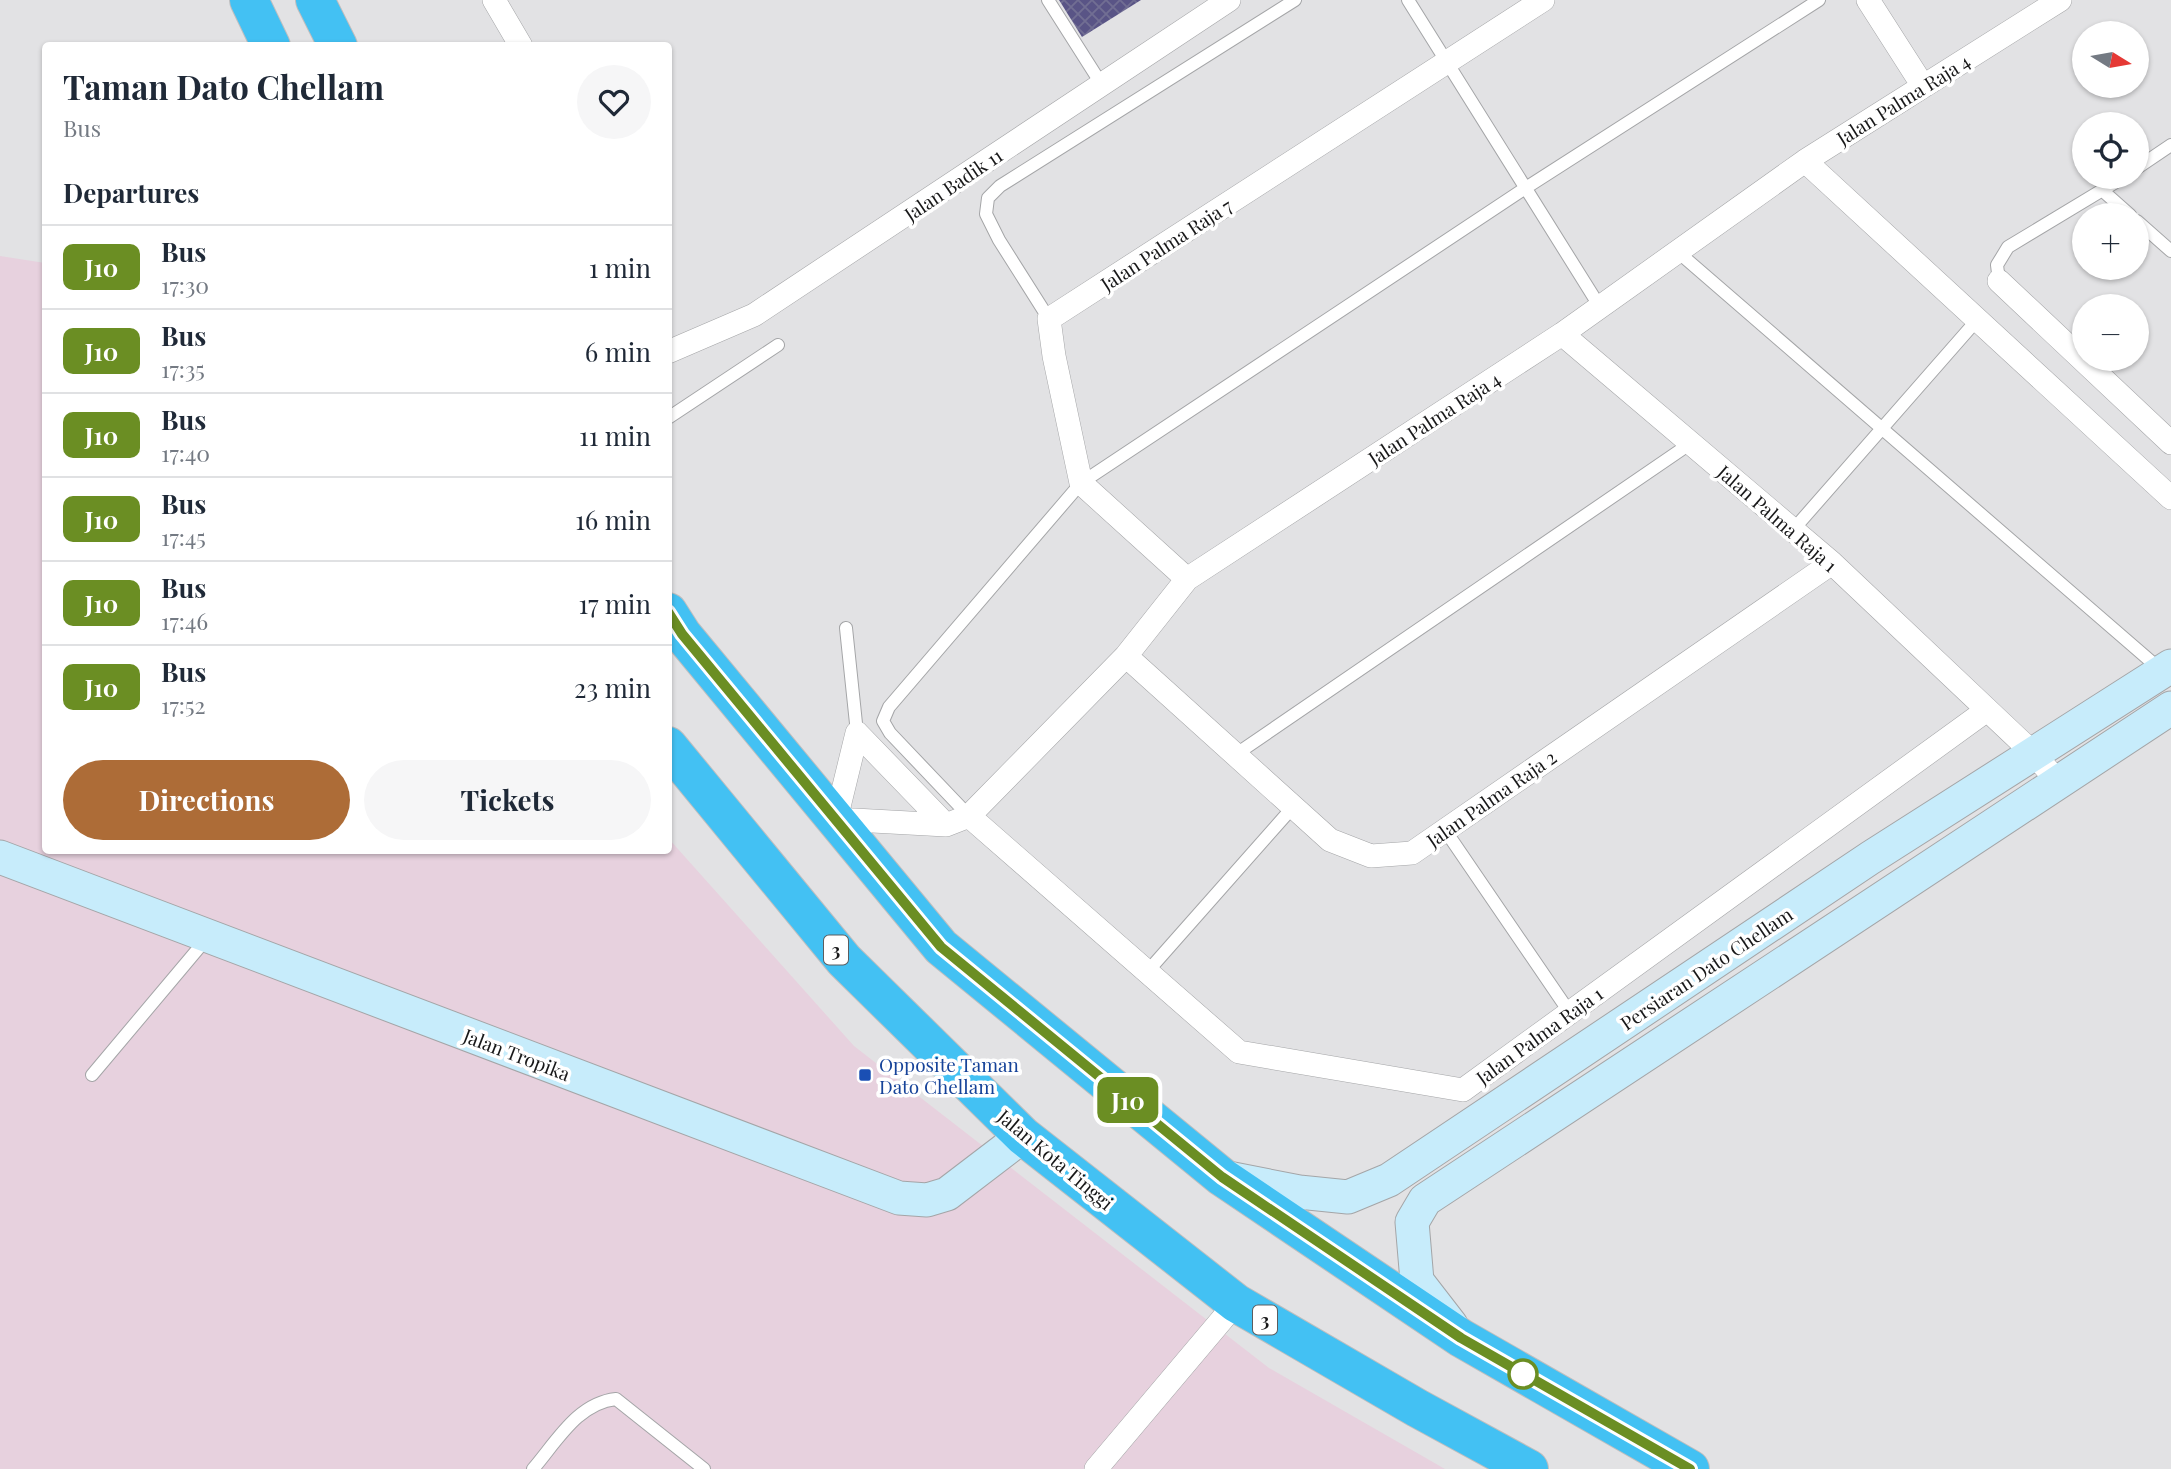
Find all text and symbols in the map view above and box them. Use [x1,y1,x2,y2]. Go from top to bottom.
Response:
north arrow [2072,21,2149,98]
map controls [2072,21,2149,371]
street label: Jalan Palma Raja 4 [1831,48,1975,151]
text: Taman Dato Chellam [63,64,384,108]
button: heart [577,65,651,139]
text: Bus [63,112,101,143]
button: locate [2072,112,2149,189]
street label: Jalan Badik 11 [898,142,1007,227]
text: Departures [63,175,199,210]
street label: Jalan Palma Raja 7 [1095,192,1237,297]
button: + [2072,203,2149,280]
text: Bus [161,234,206,269]
text: 1 min [589,250,651,285]
text: J10 [85,251,118,283]
text: 17:30 [161,269,209,300]
button: − [2072,294,2149,371]
text: Bus [161,318,206,353]
text: 6 min [585,334,651,369]
text: J10 [85,335,118,367]
text: 17:35 [161,353,205,384]
street label: Jalan Palma Raja 4 [1362,366,1505,471]
text: Bus [161,402,206,437]
text: 11 min [579,418,651,453]
text: J10 [85,419,118,451]
text: 17:40 [161,437,210,468]
street label: Jalan Palma Raja 1 [1712,458,1843,577]
text: Bus [161,486,206,521]
text: 16 min [575,502,651,537]
text: J10 [85,503,118,535]
text: 17:45 [161,521,206,552]
text: Bus [161,570,206,605]
text: 17 min [578,586,651,621]
text: J10 [85,587,118,619]
text: 17:46 [161,605,208,636]
text: Bus [161,654,206,689]
text: 23 min [574,670,651,705]
text: J10 [85,671,118,703]
text: 17:52 [161,689,206,720]
street label: Jalan Palma Raja 2 [1420,744,1561,853]
button: Directions [63,760,350,840]
button: Tickets [364,760,651,840]
street label: Persiaran Dato Chellam [1615,901,1797,1035]
road number: 3 [824,936,848,965]
street label: Jalan Palma Raja 1 [1470,980,1608,1090]
street label: Jalan Tropika [459,1021,575,1086]
place label: Opposite Taman Dato Chellam [879,1051,1020,1099]
marker: Opposite Taman Dato Chellam [857,1067,873,1083]
line badge: J10 [1088,1077,1168,1123]
text: J10 [1111,1084,1145,1116]
street label: Jalan Kota Tinggi [992,1102,1120,1215]
road number: 3 [1253,1306,1277,1335]
unlabelled marker [1508,1359,1538,1389]

